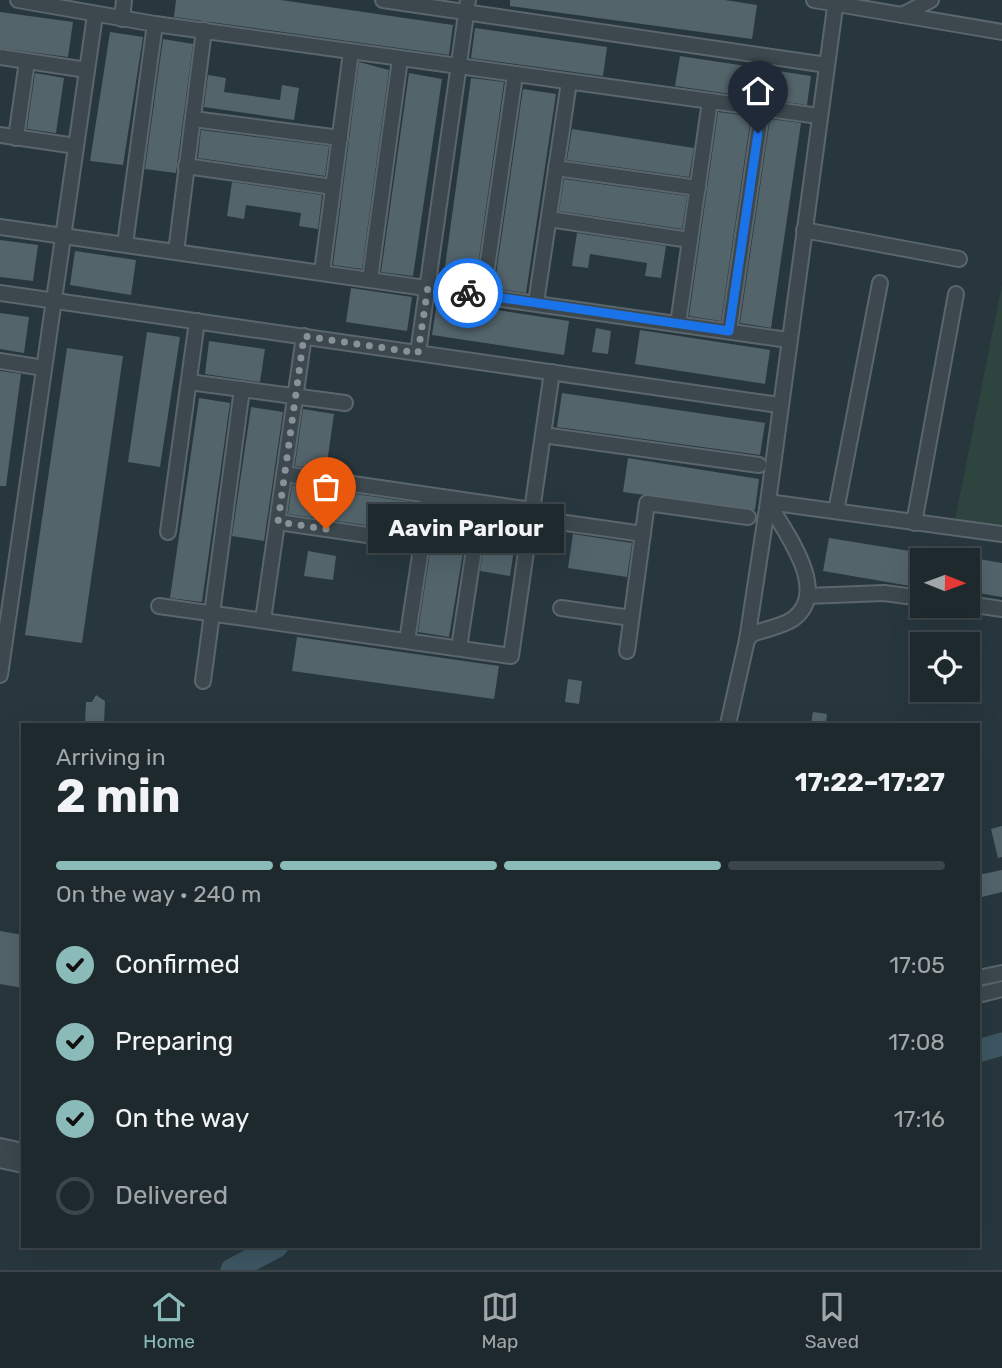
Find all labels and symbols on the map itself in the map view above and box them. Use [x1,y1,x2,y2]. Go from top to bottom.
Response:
pin [728,61,788,133]
courier [433,258,503,328]
pin [296,457,356,529]
callout: Aavin Parlour [368,504,564,554]
north arrow [910,548,980,618]

